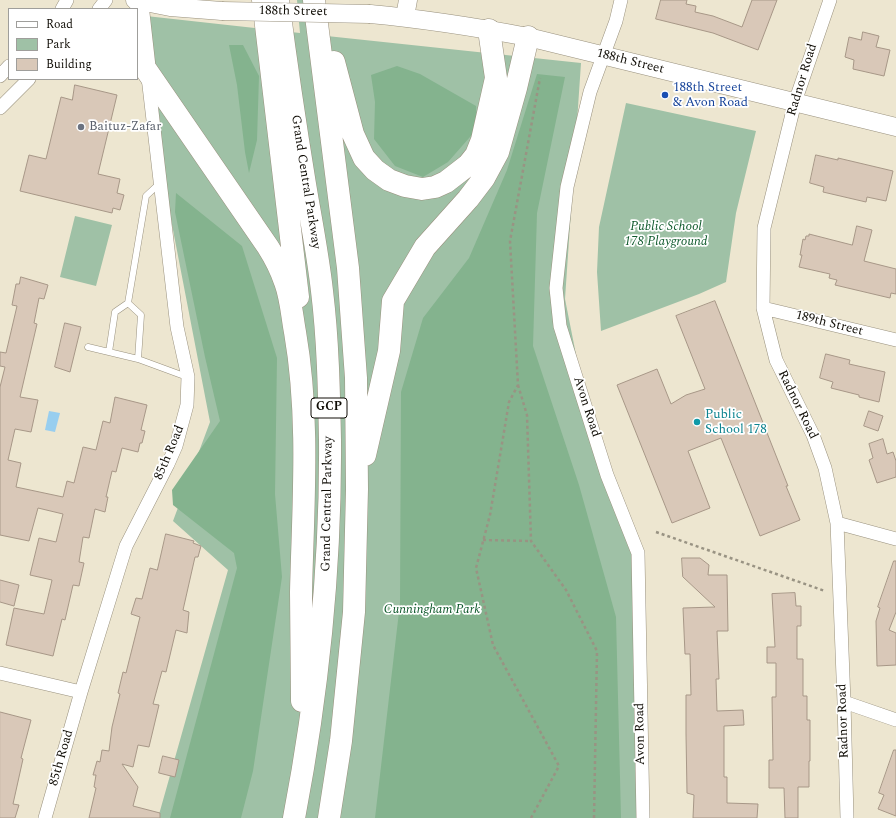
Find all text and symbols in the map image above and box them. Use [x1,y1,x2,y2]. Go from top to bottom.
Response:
street label: 188th Street [258,4,328,20]
legend [8,8,138,80]
text: Road [46,15,73,34]
text: Park [46,35,71,54]
street label: Radnor Road [785,42,821,118]
street label: 188th Street [595,46,665,78]
text: Building [46,55,92,74]
place label: 188th Street & Avon Road [673,80,748,111]
marker: 188th Street & Avon Road [660,90,670,100]
street label: Grand Central Parkway [287,114,323,250]
place label: Baituz-Zafar [89,119,161,135]
marker: Baituz-Zafar [76,122,86,132]
park label: Public School 178 Playground [625,219,707,250]
street label: 189th Street [794,308,864,340]
street label: Radnor Road [774,368,820,442]
street label: Avon Road [569,375,603,439]
road number: GCP [311,398,347,418]
place label: Public School 178 [705,407,767,438]
marker: Public School 178 [692,417,702,427]
street label: 85th Road [152,423,188,483]
street label: Grand Central Parkway [319,436,337,572]
park label: Cunningham Park [384,602,480,618]
street label: Radnor Road [835,683,853,759]
street label: Avon Road [633,703,649,765]
street label: 85th Road [47,728,77,788]

